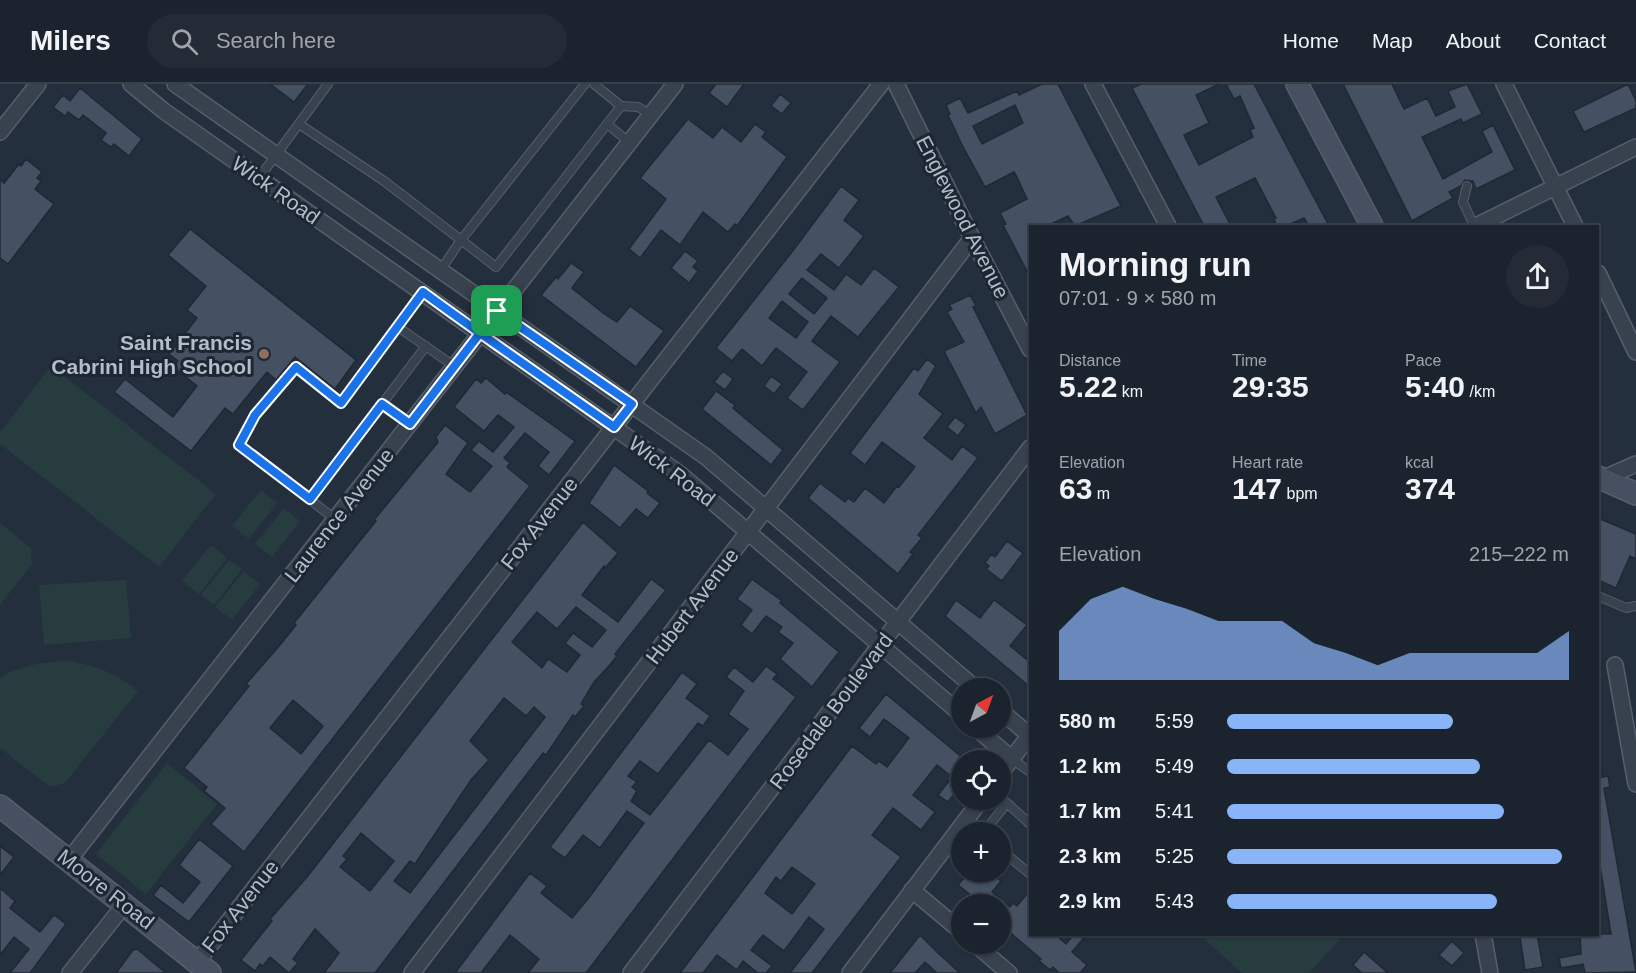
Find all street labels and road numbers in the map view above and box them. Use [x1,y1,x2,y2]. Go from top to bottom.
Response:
street label: Englewood Avenue [912,132,1014,302]
street label: Wick Road [228,151,324,229]
street label: Wick Road [625,431,719,511]
street label: Laurence Avenue [280,444,398,586]
street label: Fox Avenue [496,472,582,574]
street label: Hubert Avenue [641,544,743,668]
street label: Rosedale Boulevard [765,629,897,793]
street label: Moore Road [53,844,159,934]
street label: Fox Avenue [197,855,283,957]

